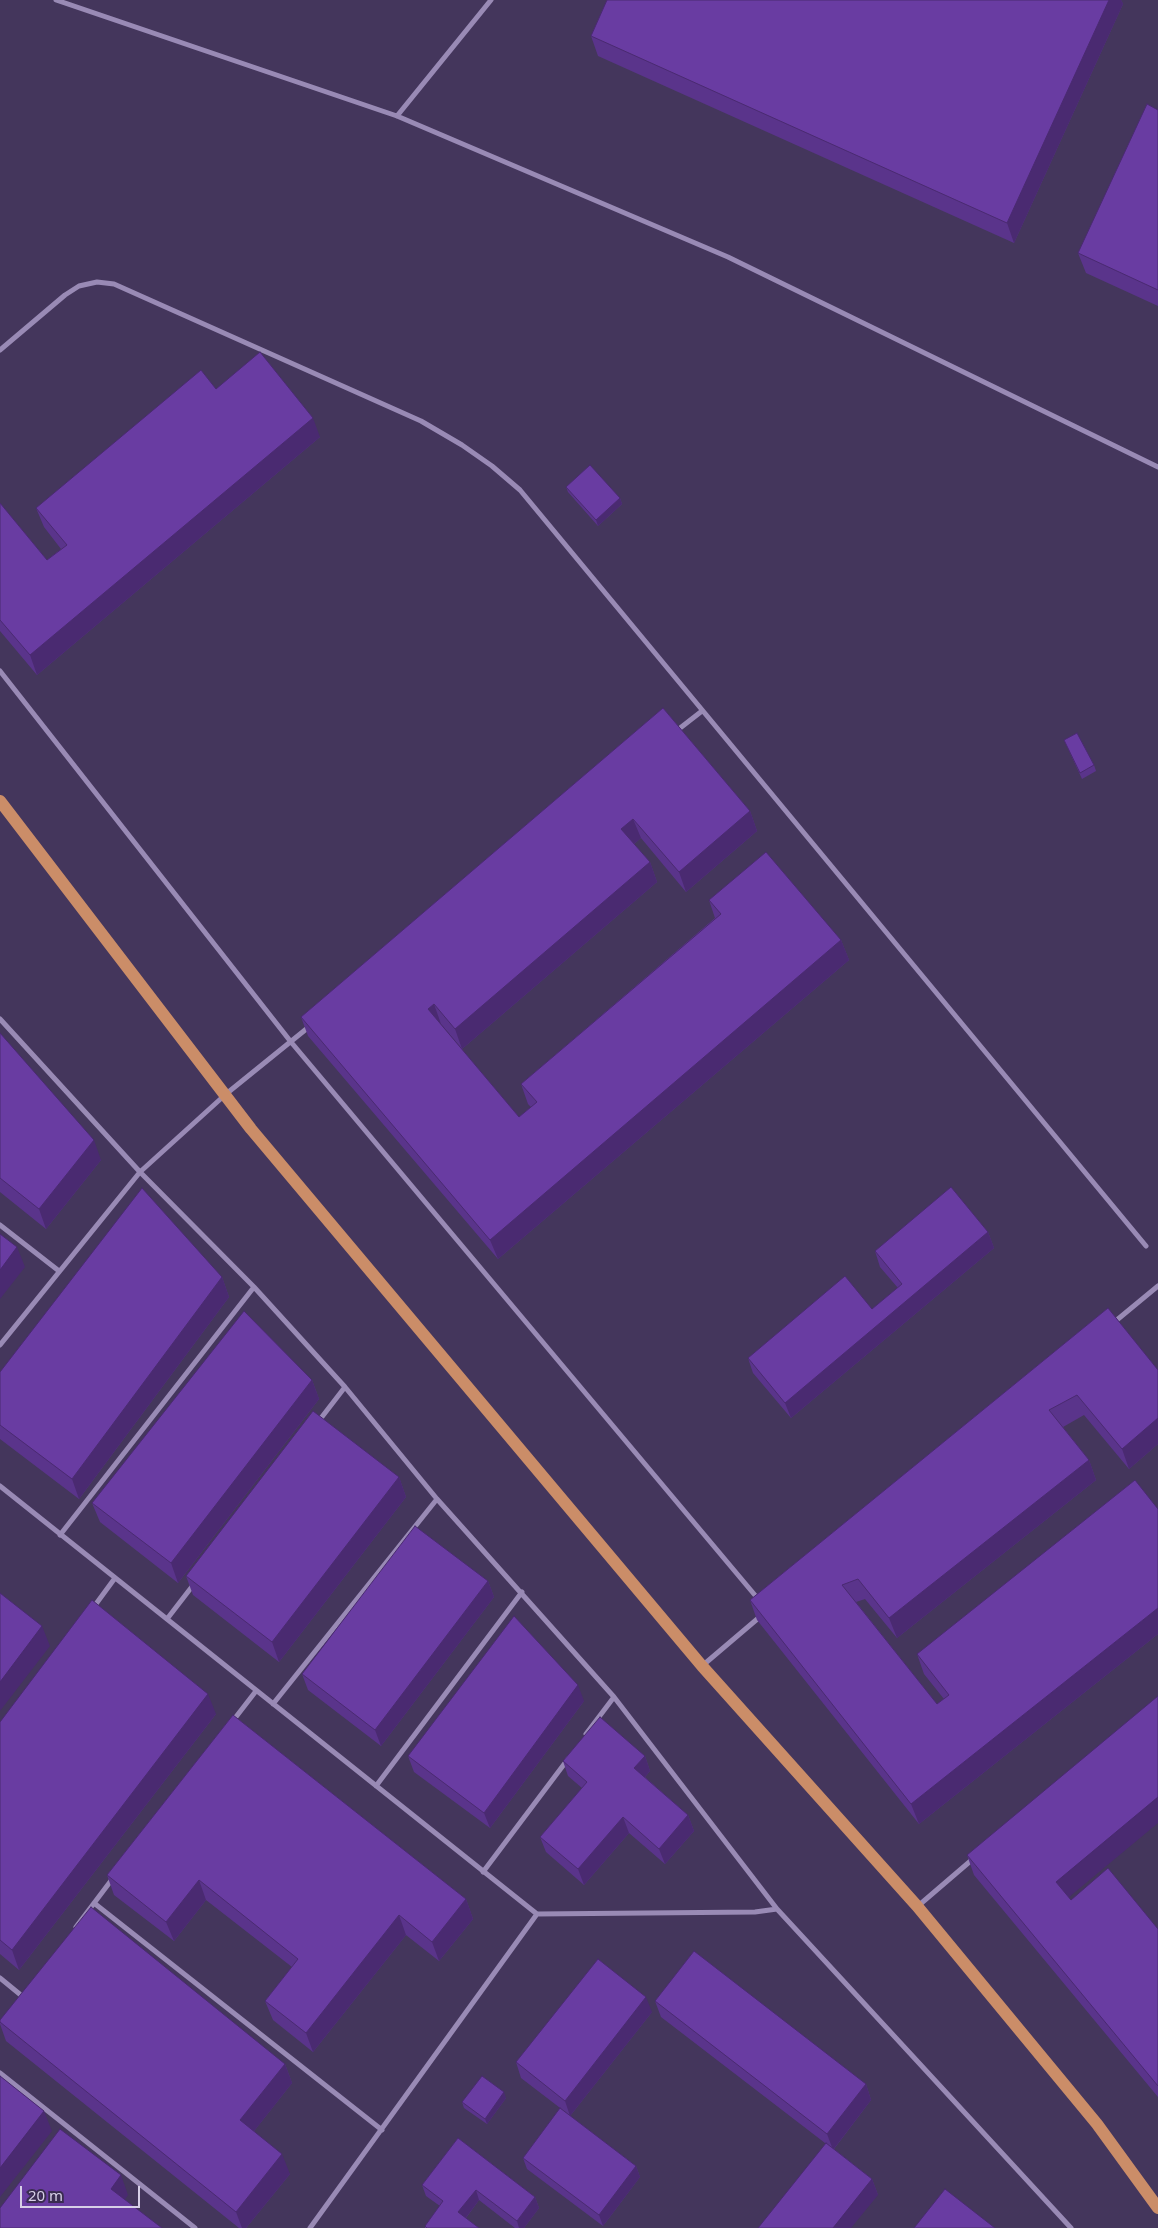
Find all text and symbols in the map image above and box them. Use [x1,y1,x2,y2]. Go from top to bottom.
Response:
scale bar [22,2176,142,2208]
text: 20 m [28,2185,63,2205]

